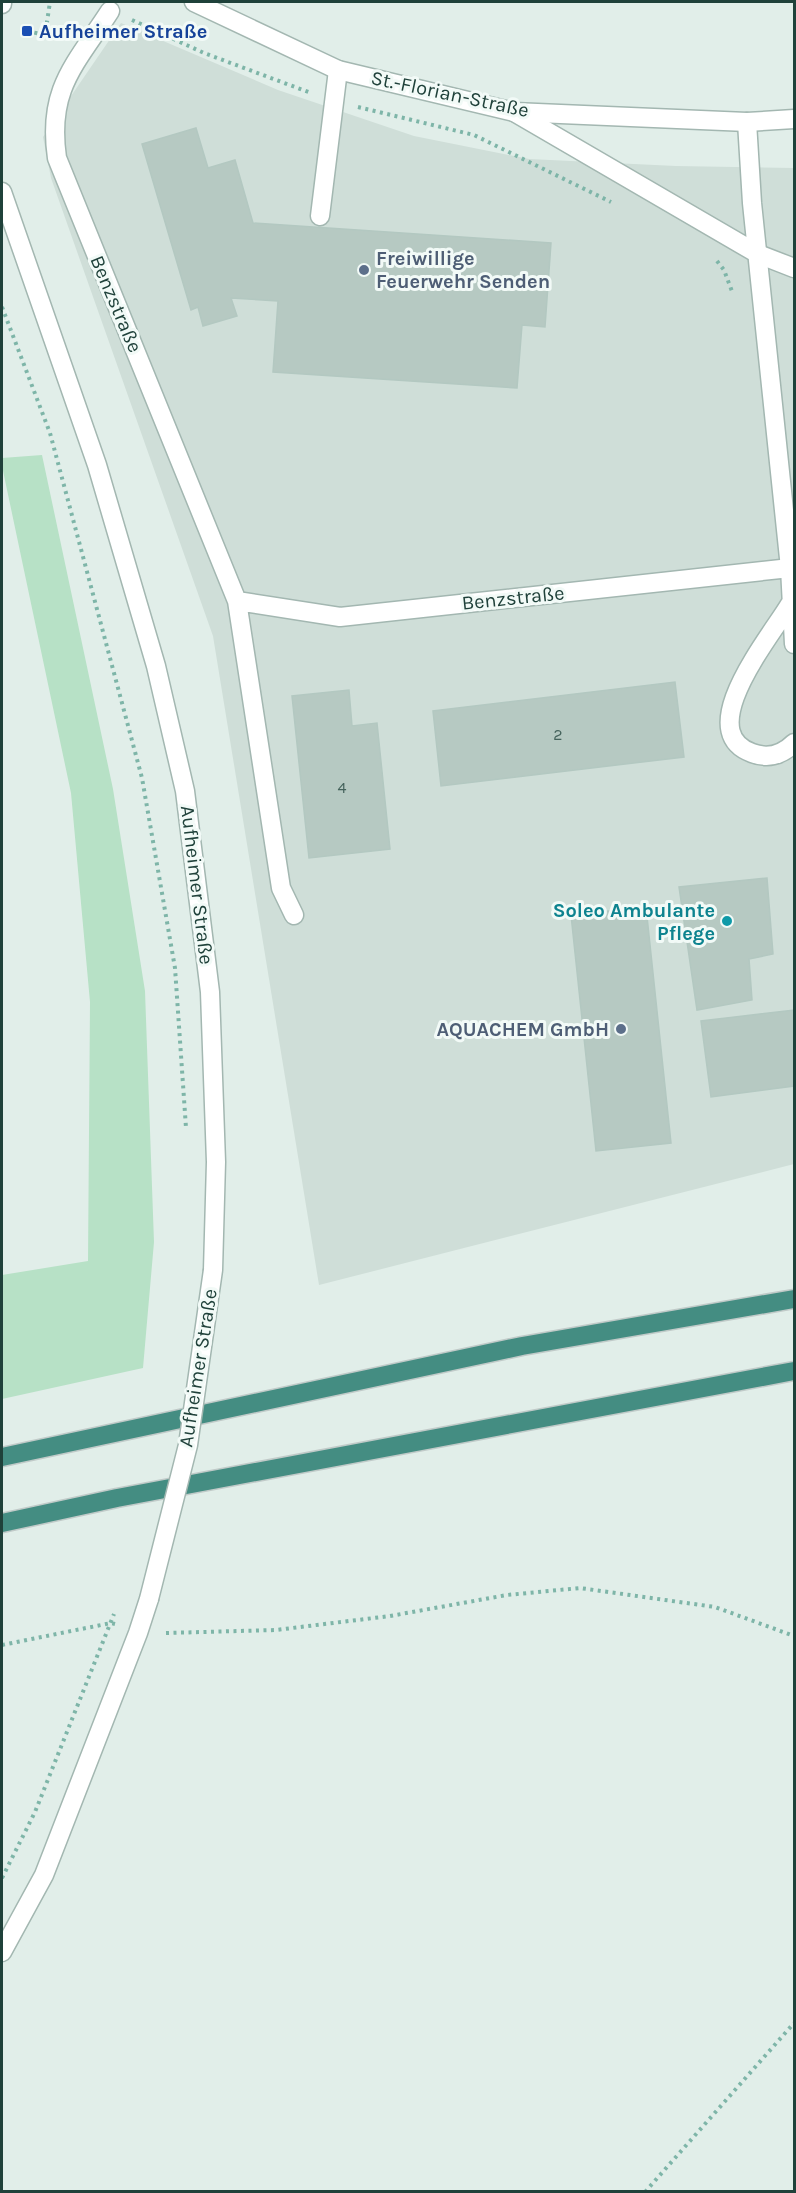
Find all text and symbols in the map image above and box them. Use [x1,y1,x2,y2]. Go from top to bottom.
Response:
place label: Aufheimer Straße [39,20,207,43]
marker: Aufheimer Straße [20,24,34,38]
street label: St.-Florian-Straße [369,66,531,122]
place label: Freiwillige Feuerwehr Senden [376,247,550,293]
street label: Benzstraße [85,252,147,356]
marker: Freiwillige Feuerwehr Senden [357,263,371,277]
street label: Benzstraße [461,581,565,615]
house number: 2 [553,725,563,744]
house number: 4 [338,778,347,797]
street label: Aufheimer Straße [176,804,218,966]
place label: Soleo Ambulante Pflege [553,899,715,945]
marker: Soleo Ambulante Pflege [720,914,734,928]
place label: AQUACHEM GmbH [436,1018,609,1041]
marker: AQUACHEM GmbH [614,1022,628,1036]
street label: Aufheimer Straße [174,1287,222,1449]

